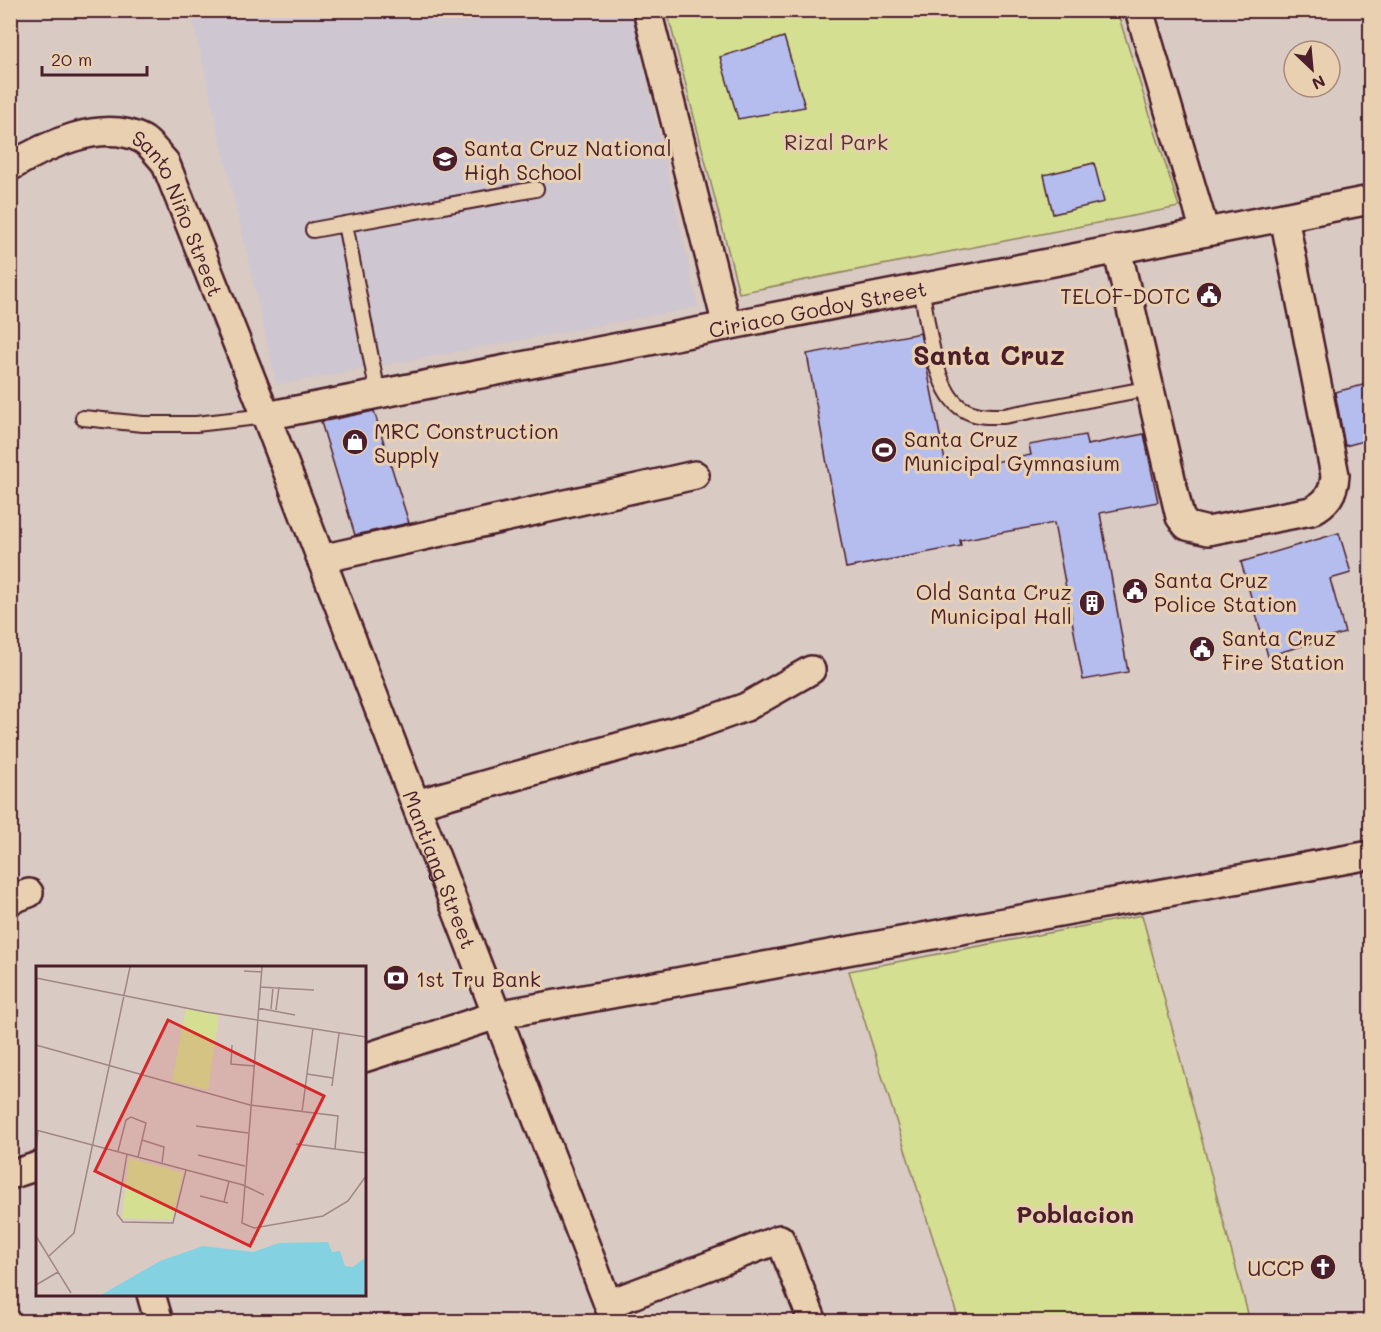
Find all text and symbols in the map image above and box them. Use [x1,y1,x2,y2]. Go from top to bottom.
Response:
scale bar [42,39,147,77]
north arrow [1282,39,1342,99]
text: 20 m [51,47,92,71]
text: N [1309,71,1329,95]
street label: Santo Niño Street [128,123,230,300]
park label: Rizal Park [784,128,888,155]
place label: Santa Cruz National High School [464,134,672,185]
school or university icon: Santa Cruz National High School [430,144,460,174]
street label: Ciriaco Godoy Street [706,274,929,343]
public building icon: TELOF-DOTC [1194,280,1224,310]
place label: TELOF-DOTC [1060,282,1190,309]
district label: Santa Cruz [913,337,1065,372]
place label: MRC Construction Supply [374,417,559,468]
place label: Santa Cruz Municipal Gymnasium [904,425,1120,476]
shop icon: MRC Construction Supply [340,427,370,457]
sports icon: Santa Cruz Municipal Gymnasium [869,435,899,465]
place label: Santa Cruz Police Station [1154,566,1297,617]
public building icon: Santa Cruz Police Station [1120,576,1150,606]
place label: Old Santa Cruz Municipal Hall [916,578,1072,629]
building icon: Old Santa Cruz Municipal Hall [1077,588,1107,618]
place label: Santa Cruz Fire Station [1222,624,1344,675]
public building icon: Santa Cruz Fire Station [1187,634,1217,664]
street label: Mantiang Street [398,786,483,952]
bank icon: 1st Tru Bank [381,963,411,993]
place label: 1st Tru Bank [416,965,541,992]
inset map [36,966,366,1296]
district label: Poblacion [1016,1198,1134,1229]
church icon: UCCP [1308,1252,1338,1282]
place label: UCCP [1247,1254,1304,1281]

